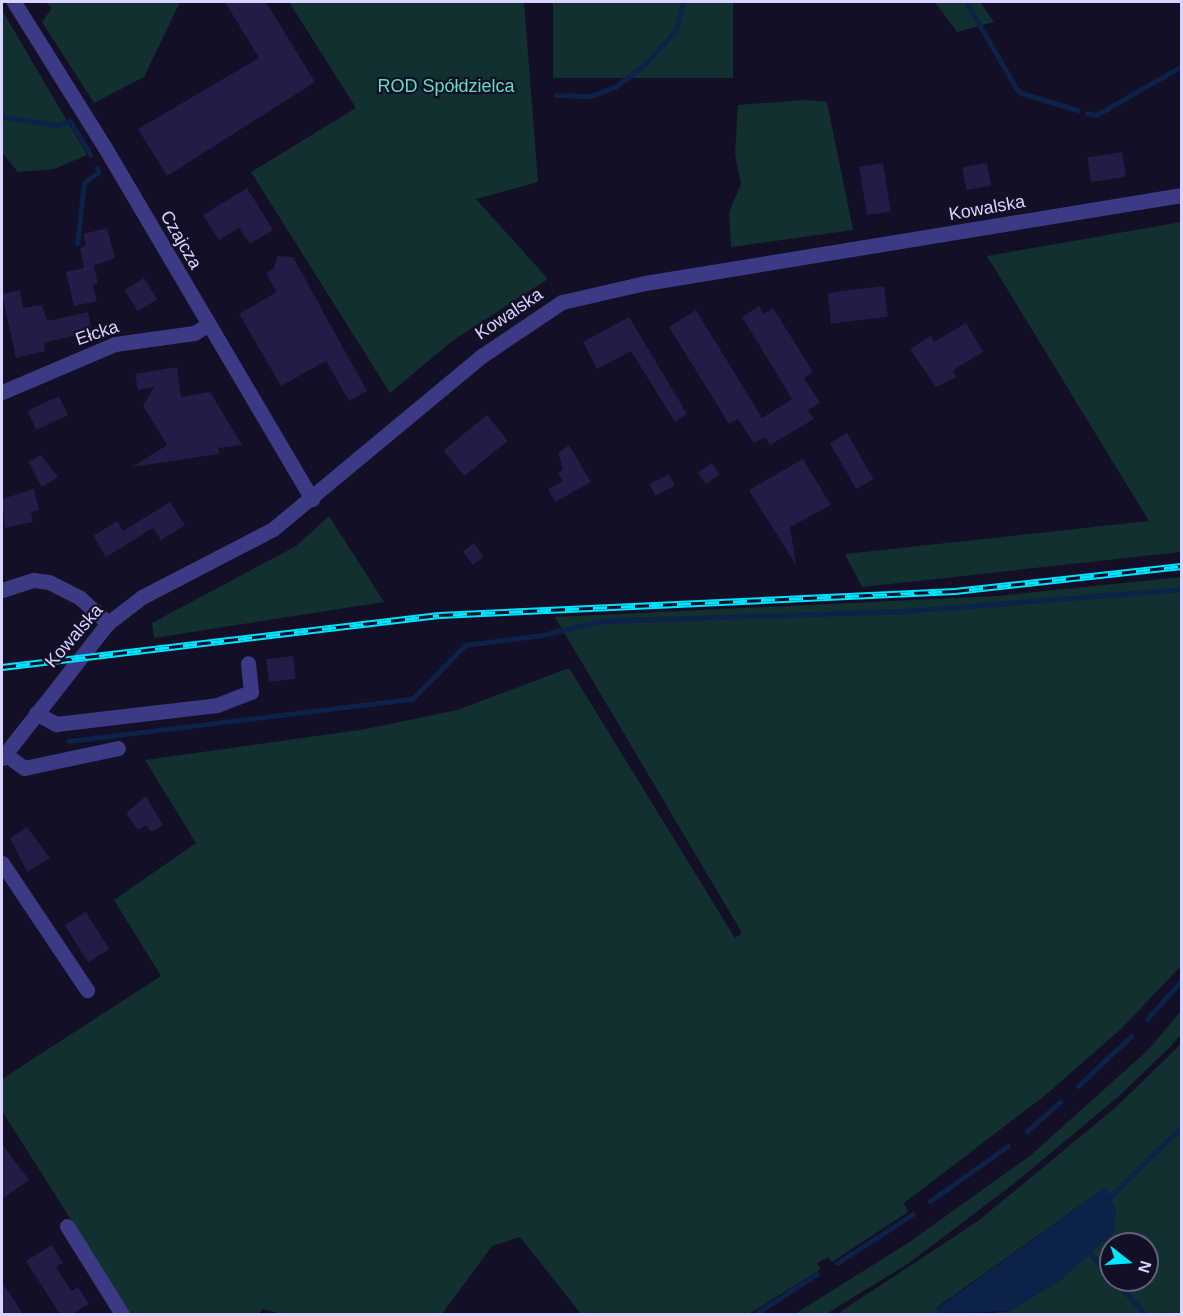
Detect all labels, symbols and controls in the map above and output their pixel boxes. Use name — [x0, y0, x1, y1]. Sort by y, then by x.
park label: ROD Spółdzielca — [377, 75, 515, 97]
street label: Kowalska — [947, 191, 1027, 225]
street label: Czajcza — [156, 207, 206, 273]
street label: Kowalska — [471, 284, 547, 344]
street label: Ełcka — [73, 316, 121, 350]
street label: Kowalska — [41, 600, 107, 672]
north arrow — [1099, 1232, 1159, 1292]
text: N — [1135, 1259, 1155, 1275]

